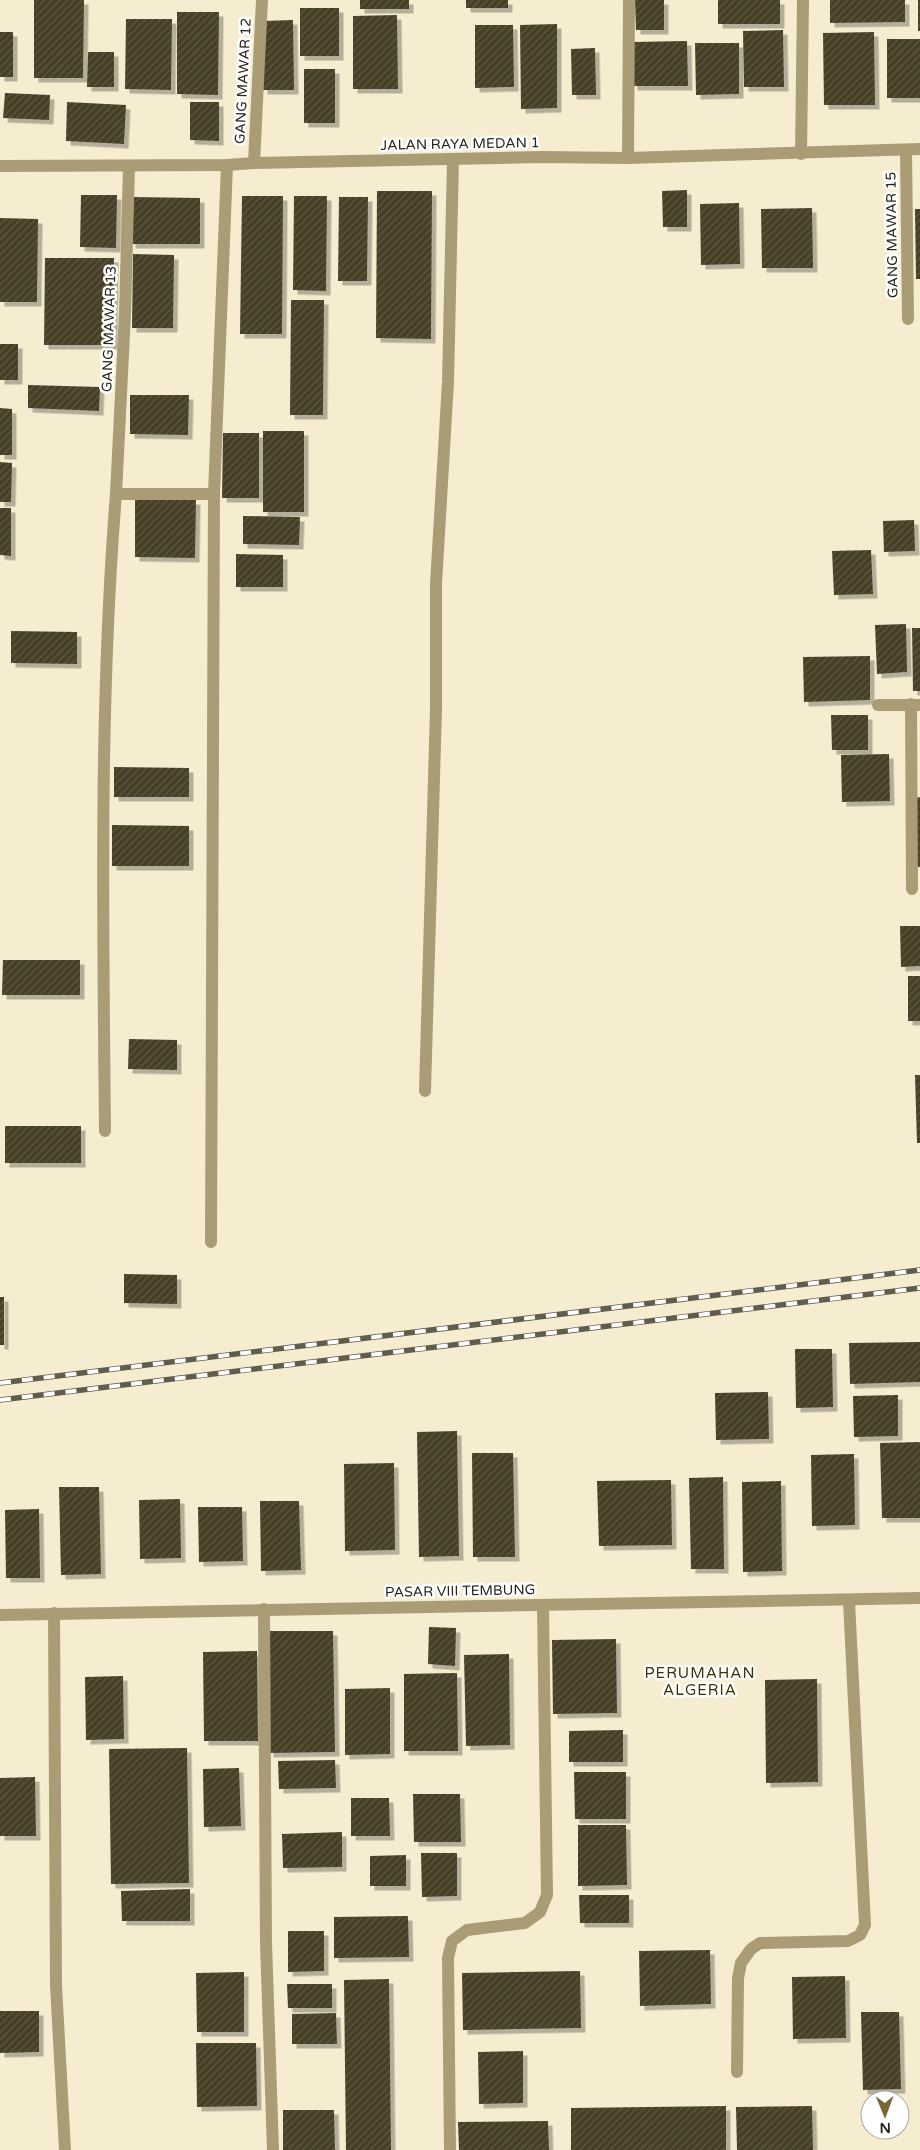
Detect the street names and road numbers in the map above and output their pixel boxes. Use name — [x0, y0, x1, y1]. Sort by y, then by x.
street label: GANG MAWAR 12 — [231, 18, 255, 144]
street label: JALAN RAYA MEDAN 1 — [381, 134, 539, 154]
street label: GANG MAWAR 15 — [882, 172, 902, 298]
street label: GANG MAWAR 13 — [98, 266, 120, 392]
street label: PASAR VIII TEMBUNG — [385, 1581, 535, 1601]

